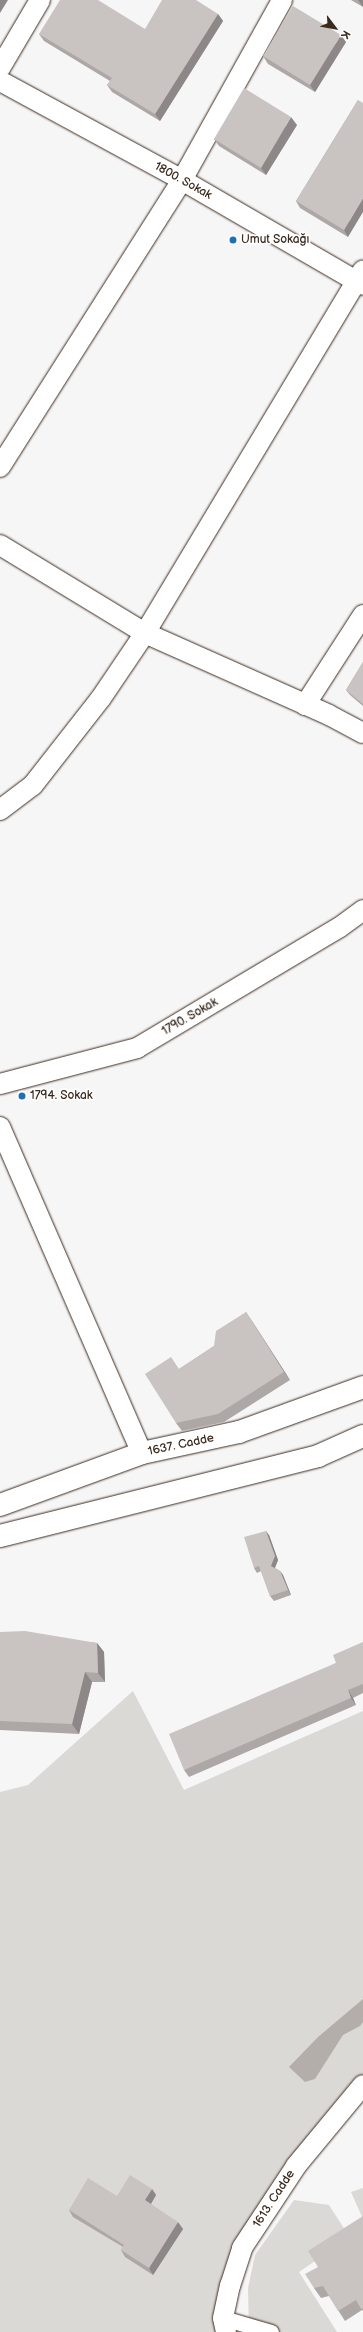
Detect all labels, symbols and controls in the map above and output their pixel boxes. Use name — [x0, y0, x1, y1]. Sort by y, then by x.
north arrow — [315, 8, 355, 48]
text: K — [338, 28, 353, 41]
street label: 1800. Sokak — [152, 159, 214, 203]
place label: Umut Sokağı — [241, 233, 310, 247]
marker: Umut Sokağı — [228, 235, 238, 245]
street label: 1790. Sokak — [159, 995, 221, 1039]
place label: 1794. Sokak — [30, 1089, 93, 1103]
marker: 1794. Sokak — [17, 1091, 27, 1101]
street label: 1637. Cadde — [147, 1431, 215, 1459]
street label: 1613. Cadde — [250, 2167, 298, 2231]

